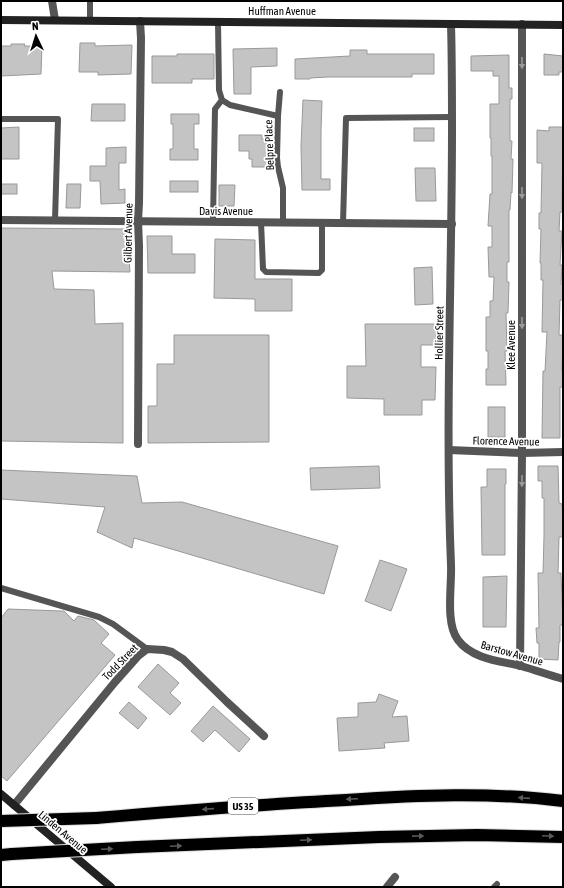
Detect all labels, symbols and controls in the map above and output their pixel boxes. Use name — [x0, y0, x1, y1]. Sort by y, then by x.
street label: Huffman Avenue — [248, 5, 316, 17]
north arrow — [16, 16, 56, 56]
text: N — [32, 20, 39, 32]
one-way arrow — [519, 57, 525, 70]
street label: Belpre Place — [262, 120, 276, 170]
one-way arrow — [519, 187, 525, 200]
street label: Gilbert Avenue — [121, 203, 135, 263]
street label: Davis Avenue — [199, 205, 253, 217]
street label: Hollier Street — [433, 306, 445, 360]
one-way arrow — [519, 317, 525, 330]
street label: Klee Avenue — [505, 320, 517, 370]
street label: Florence Avenue — [472, 434, 540, 448]
one-way arrow — [518, 475, 525, 487]
street label: Barstow Avenue — [480, 638, 544, 668]
street label: Todd Street — [100, 641, 140, 683]
one-way arrow — [518, 794, 530, 801]
one-way arrow — [346, 796, 358, 803]
road number: US 35 — [228, 798, 258, 814]
one-way arrow — [202, 805, 214, 812]
street label: Linden Avenue — [36, 808, 90, 856]
one-way arrow — [412, 833, 425, 839]
one-way arrow — [542, 833, 555, 839]
one-way arrow — [300, 837, 312, 844]
one-way arrow — [170, 842, 182, 849]
one-way arrow — [101, 845, 113, 852]

